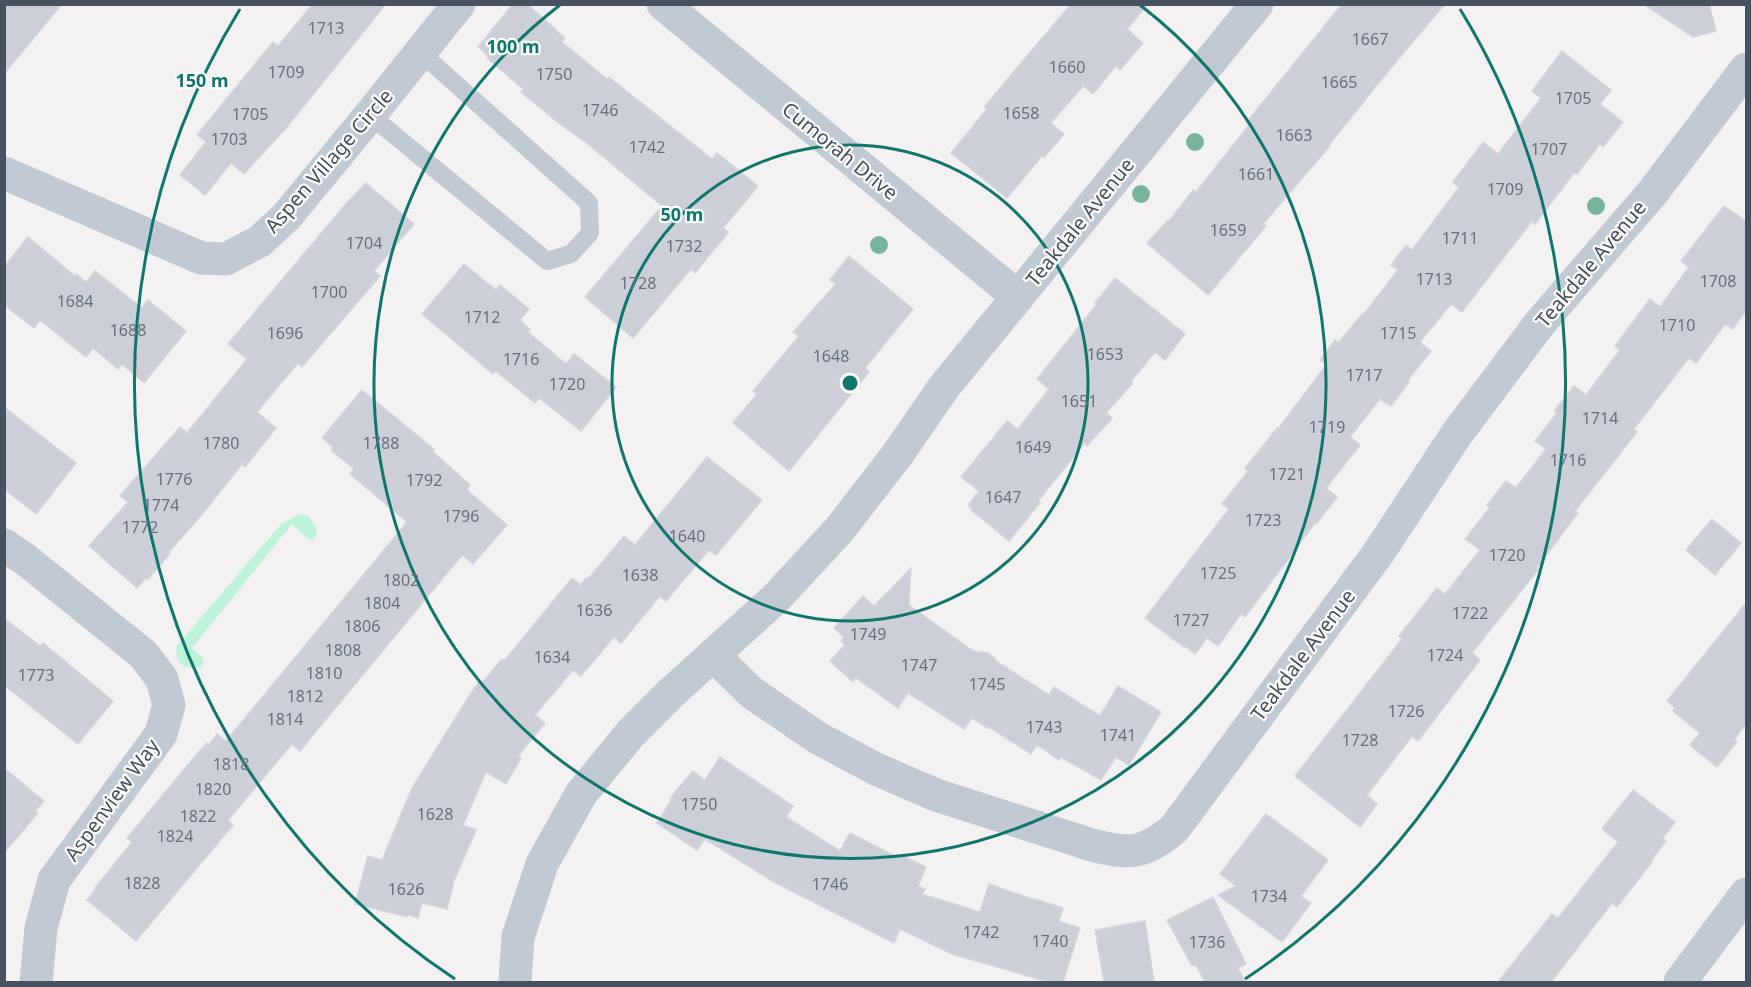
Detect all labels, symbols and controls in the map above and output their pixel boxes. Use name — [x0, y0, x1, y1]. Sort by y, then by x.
house number: 1713 — [308, 17, 344, 39]
house number: 1667 — [1352, 28, 1388, 50]
text: 100 m — [486, 34, 540, 58]
house number: 1660 — [1049, 56, 1085, 78]
house number: 1709 — [268, 61, 304, 83]
house number: 1750 — [536, 63, 572, 85]
text: 150 m — [175, 68, 229, 92]
house number: 1665 — [1321, 71, 1357, 93]
street label: Aspen Village Circle — [259, 83, 399, 238]
house number: 1705 — [1555, 87, 1591, 109]
street label: Cumorah Drive — [777, 95, 904, 206]
house number: 1746 — [582, 99, 618, 121]
house number: 1658 — [1003, 102, 1039, 124]
house number: 1705 — [232, 103, 268, 125]
house number: 1663 — [1276, 124, 1312, 146]
house number: 1703 — [211, 128, 247, 150]
house number: 1742 — [629, 136, 665, 158]
house number: 1707 — [1531, 138, 1567, 160]
street label: Teakdale Avenue — [1019, 152, 1140, 292]
house number: 1661 — [1238, 163, 1274, 185]
house number: 1709 — [1487, 178, 1523, 200]
street label: Teakdale Avenue — [1529, 194, 1652, 333]
text: 50 m — [661, 202, 703, 226]
house number: 1659 — [1210, 219, 1246, 241]
house number: 1711 — [1442, 227, 1478, 249]
house number: 1704 — [346, 232, 382, 254]
house number: 1732 — [666, 235, 702, 257]
house number: 1713 — [1416, 268, 1452, 290]
house number: 1708 — [1700, 270, 1736, 292]
house number: 1728 — [620, 272, 656, 294]
house number: 1700 — [311, 281, 347, 303]
house number: 1684 — [57, 290, 93, 312]
house number: 1712 — [464, 306, 500, 328]
house number: 1710 — [1659, 314, 1695, 336]
house number: 1688 — [110, 319, 146, 341]
house number: 1696 — [267, 322, 303, 344]
house number: 1715 — [1380, 322, 1416, 344]
house number: 1653 — [1087, 343, 1123, 365]
house number: 1648 — [813, 345, 849, 367]
house number: 1716 — [503, 348, 539, 370]
house number: 1717 — [1346, 364, 1382, 386]
house number: 1720 — [549, 373, 585, 395]
centre of rings — [840, 373, 860, 393]
house number: 1651 — [1061, 390, 1097, 412]
house number: 1714 — [1582, 407, 1618, 429]
house number: 1719 — [1309, 416, 1345, 438]
house number: 1780 — [203, 432, 239, 454]
house number: 1788 — [363, 432, 399, 454]
house number: 1649 — [1015, 436, 1051, 458]
house number: 1716 — [1550, 449, 1586, 471]
house number: 1721 — [1269, 463, 1305, 485]
house number: 1776 — [156, 468, 192, 490]
house number: 1792 — [406, 469, 442, 491]
house number: 1647 — [985, 486, 1021, 508]
house number: 1774 — [143, 494, 179, 516]
house number: 1796 — [443, 505, 479, 527]
house number: 1723 — [1245, 509, 1281, 531]
house number: 1772 — [122, 516, 158, 538]
house number: 1640 — [669, 525, 705, 547]
house number: 1720 — [1489, 544, 1525, 566]
house number: 1725 — [1200, 562, 1236, 584]
house number: 1638 — [622, 564, 658, 586]
house number: 1802 — [383, 569, 419, 591]
street label: Teakdale Avenue — [1244, 583, 1361, 726]
house number: 1804 — [364, 592, 400, 614]
house number: 1636 — [576, 599, 612, 621]
house number: 1722 — [1452, 602, 1488, 624]
house number: 1727 — [1173, 609, 1209, 631]
house number: 1806 — [344, 615, 380, 637]
house number: 1749 — [850, 623, 886, 645]
house number: 1808 — [325, 639, 361, 661]
house number: 1724 — [1427, 644, 1463, 666]
house number: 1634 — [534, 646, 570, 668]
house number: 1747 — [901, 654, 937, 676]
house number: 1810 — [306, 662, 342, 684]
house number: 1773 — [18, 664, 54, 686]
house number: 1745 — [969, 673, 1005, 695]
house number: 1812 — [287, 685, 323, 707]
house number: 1726 — [1388, 700, 1424, 722]
house number: 1814 — [267, 708, 303, 730]
house number: 1743 — [1026, 716, 1062, 738]
house number: 1741 — [1100, 724, 1136, 746]
house number: 1728 — [1342, 729, 1378, 751]
street label: Aspenview Way — [58, 732, 166, 866]
house number: 1818 — [213, 753, 249, 775]
house number: 1820 — [195, 778, 231, 800]
house number: 1750 — [681, 793, 717, 815]
house number: 1628 — [417, 803, 453, 825]
house number: 1822 — [180, 805, 216, 827]
house number: 1824 — [157, 825, 193, 847]
house number: 1828 — [124, 872, 160, 894]
house number: 1746 — [812, 873, 848, 895]
house number: 1626 — [388, 878, 424, 900]
house number: 1734 — [1251, 885, 1287, 907]
house number: 1742 — [963, 921, 999, 943]
house number: 1740 — [1032, 930, 1068, 952]
house number: 1736 — [1189, 931, 1225, 953]

